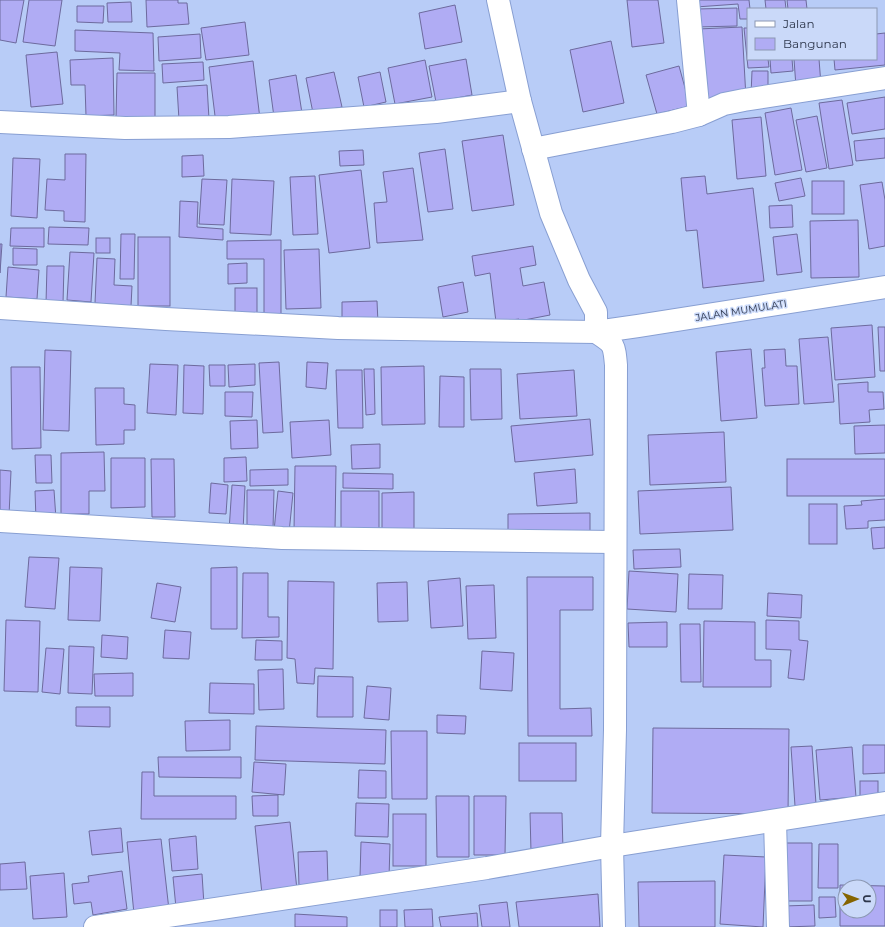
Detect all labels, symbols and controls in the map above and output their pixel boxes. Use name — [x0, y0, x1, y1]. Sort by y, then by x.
legend — [747, 8, 877, 60]
text: Jalan — [782, 16, 815, 31]
text: Bangunan — [783, 36, 847, 51]
street label: JALAN MUMULATI — [694, 297, 788, 324]
north arrow — [837, 879, 877, 919]
text: U — [860, 894, 874, 903]

